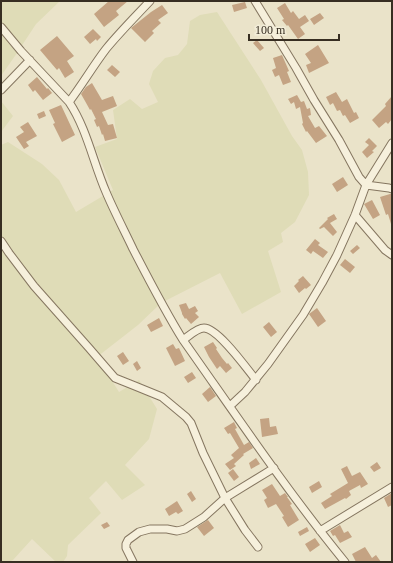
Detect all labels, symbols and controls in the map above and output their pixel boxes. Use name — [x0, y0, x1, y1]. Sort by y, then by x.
scale bar — [249, 16, 339, 42]
text: 100 m — [255, 23, 286, 37]

